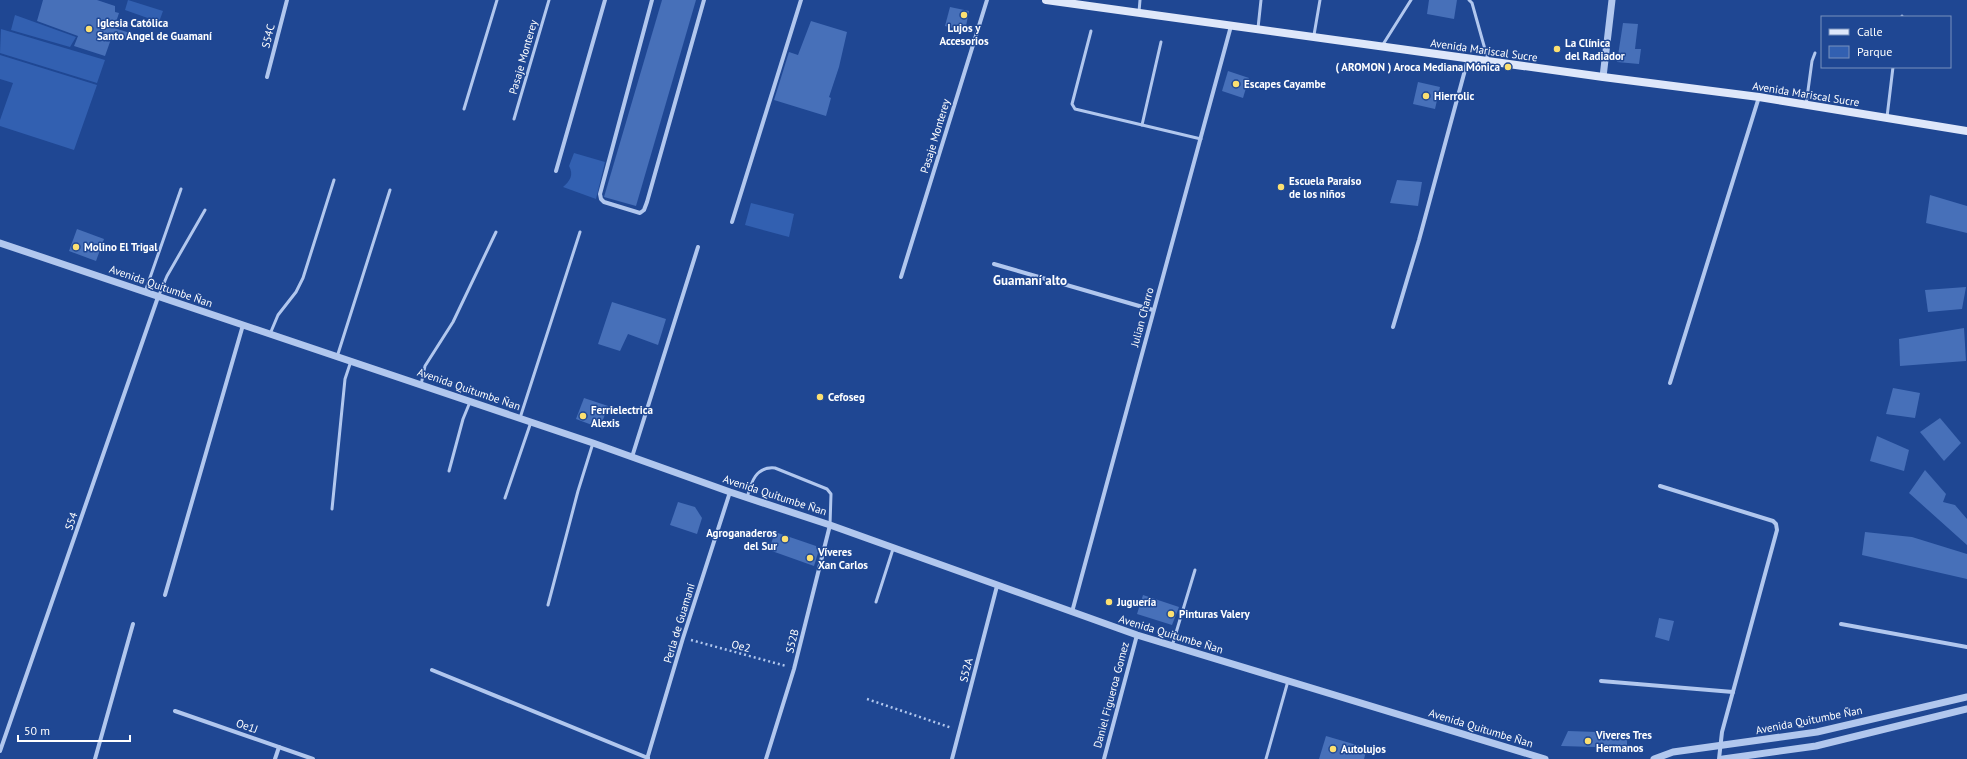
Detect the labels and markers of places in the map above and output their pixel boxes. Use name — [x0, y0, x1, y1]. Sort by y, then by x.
marker: Lujos y Accesorios — [959, 10, 969, 20]
place label: Iglesia Católica Santo Angel de Guamaní — [97, 16, 212, 43]
place label: Lujos y Accesorios — [939, 21, 989, 48]
marker: Iglesia Católica Santo Angel de Guamaní — [84, 24, 94, 34]
place label: La Clínica del Radiador — [1565, 36, 1625, 63]
marker: La Clínica del Radiador — [1552, 44, 1562, 54]
place label: ( AROMON ) Aroca Mediana Mónica — [1335, 60, 1500, 74]
marker: ( AROMON ) Aroca Mediana Mónica — [1503, 62, 1513, 72]
place label: Escapes Cayambe — [1244, 77, 1326, 91]
marker: Escapes Cayambe — [1231, 79, 1241, 89]
place label: Hierrolic — [1434, 89, 1475, 103]
marker: Hierrolic — [1421, 91, 1431, 101]
place label: Escuela Paraíso de los niños — [1289, 174, 1361, 201]
marker: Escuela Paraíso de los niños — [1276, 182, 1286, 192]
place label: Molino El Trigal — [84, 240, 158, 254]
marker: Molino El Trigal — [71, 242, 81, 252]
place label: Cefoseg — [828, 390, 865, 404]
marker: Cefoseg — [815, 392, 825, 402]
place label: Ferrielectrica Alexis — [591, 403, 653, 430]
marker: Ferrielectrica Alexis — [578, 411, 588, 421]
place label: Agroganaderos del Sur — [706, 526, 777, 553]
marker: Agroganaderos del Sur — [780, 534, 790, 544]
place label: Víveres Xan Carlos — [817, 545, 868, 572]
marker: Víveres Xan Carlos — [805, 553, 815, 563]
place label: Juguería — [1116, 595, 1156, 609]
marker: Juguería — [1104, 597, 1114, 607]
place label: Pinturas Valery — [1179, 607, 1251, 621]
marker: Pinturas Valery — [1166, 609, 1176, 619]
place label: Viveres Tres Hermanos — [1595, 728, 1652, 755]
marker: Viveres Tres Hermanos — [1583, 736, 1593, 746]
place label: Autolujos — [1341, 742, 1386, 756]
marker: Autolujos — [1328, 744, 1338, 754]

